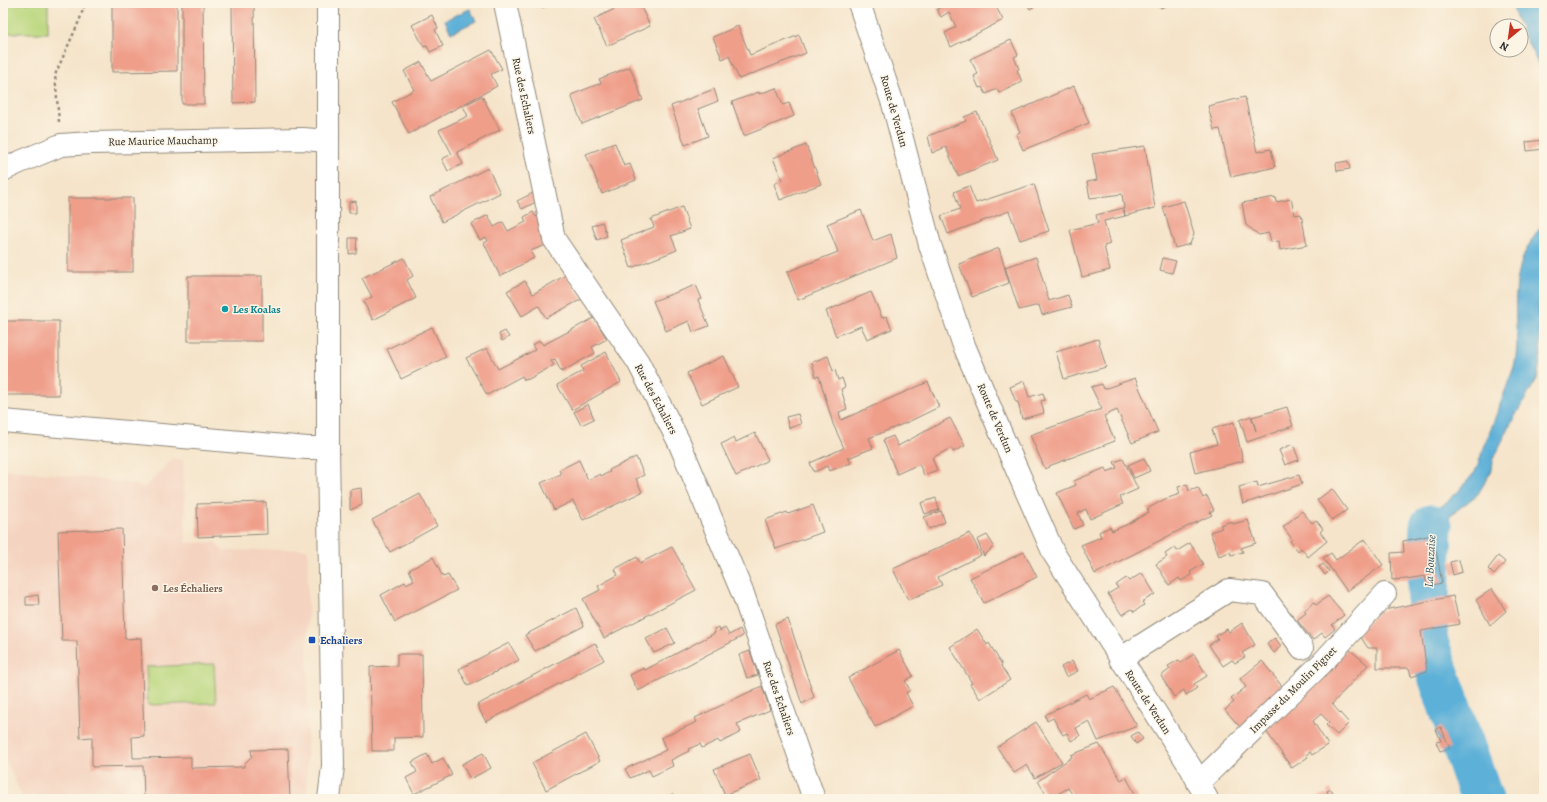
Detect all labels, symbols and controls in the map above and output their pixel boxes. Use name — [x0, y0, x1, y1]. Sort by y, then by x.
north arrow — [1489, 18, 1529, 58]
text: N — [1497, 38, 1512, 55]
street label: Rue des Echaliers — [509, 56, 539, 136]
street label: Route de Verdun — [877, 73, 911, 149]
street label: Rue Maurice Mauchamp — [108, 133, 218, 149]
place label: Les Koalas — [233, 302, 281, 317]
marker: Les Koalas — [220, 304, 230, 314]
street label: Rue des Echaliers — [631, 361, 681, 437]
street label: Route de Verdun — [974, 381, 1016, 455]
water label: La Bouzaise — [1421, 534, 1439, 588]
place label: Les Échaliers — [163, 581, 223, 596]
marker: Les Échaliers — [150, 583, 160, 593]
place label: Echaliers — [320, 633, 363, 648]
marker: Echaliers — [307, 635, 317, 645]
street label: Impasse du Moulin Pignet — [1246, 643, 1340, 737]
street label: Rue des Echaliers — [759, 659, 799, 737]
street label: Route de Verdun — [1121, 667, 1175, 737]

